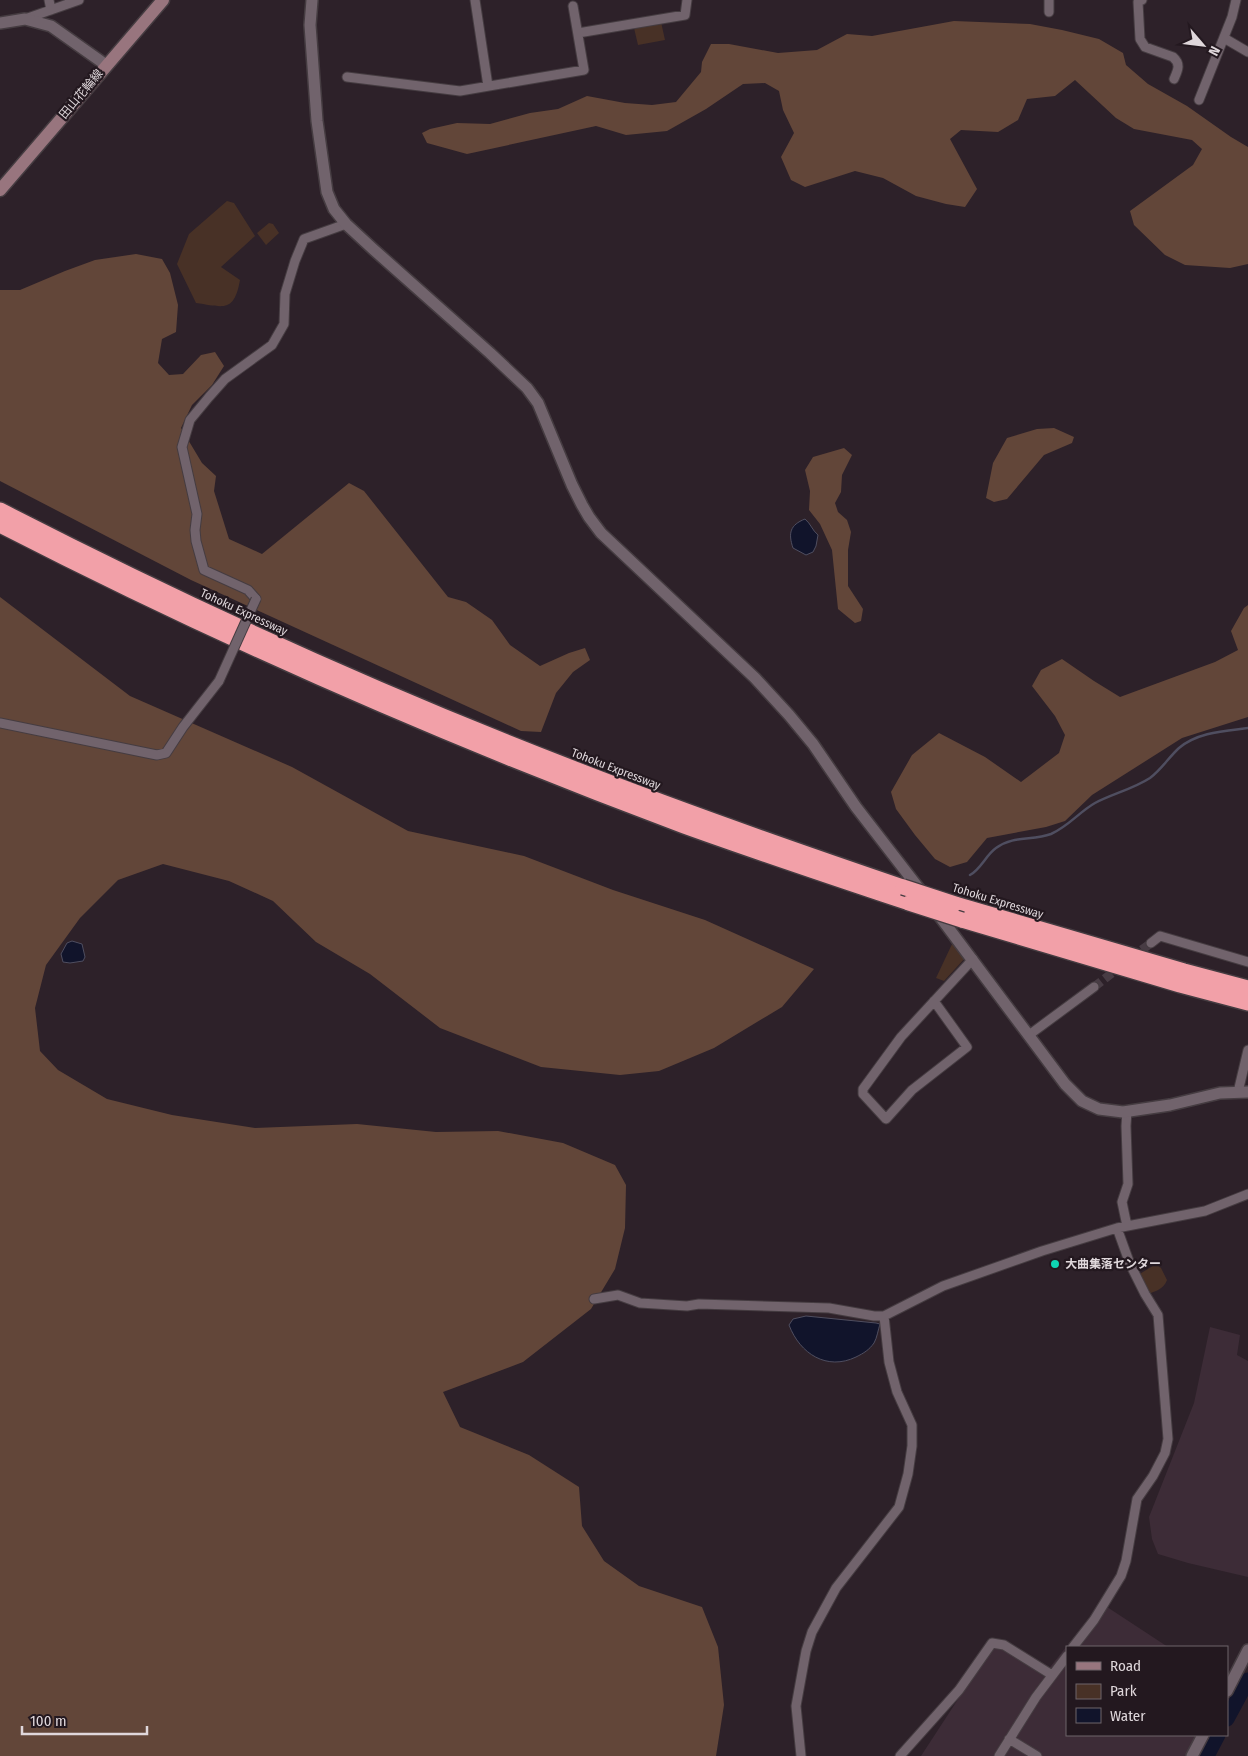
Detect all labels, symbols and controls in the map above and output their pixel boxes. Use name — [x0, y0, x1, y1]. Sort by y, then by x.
north arrow — [1178, 20, 1228, 70]
text: N — [1205, 43, 1224, 59]
street label: 田山花輪線 — [56, 67, 106, 121]
street label: Tohoku Expressway — [198, 586, 290, 639]
street label: Tohoku Expressway — [569, 746, 663, 793]
street label: Tohoku Expressway — [951, 881, 1046, 922]
place label: 大曲集落センター — [1065, 1257, 1161, 1271]
marker: 大曲集落センター — [1049, 1258, 1061, 1270]
legend — [1066, 1646, 1228, 1736]
text: Road — [1110, 1657, 1141, 1675]
text: Park — [1110, 1682, 1137, 1700]
scale bar — [22, 1704, 148, 1736]
text: Water — [1110, 1707, 1146, 1725]
text: 100 m — [30, 1712, 67, 1730]

